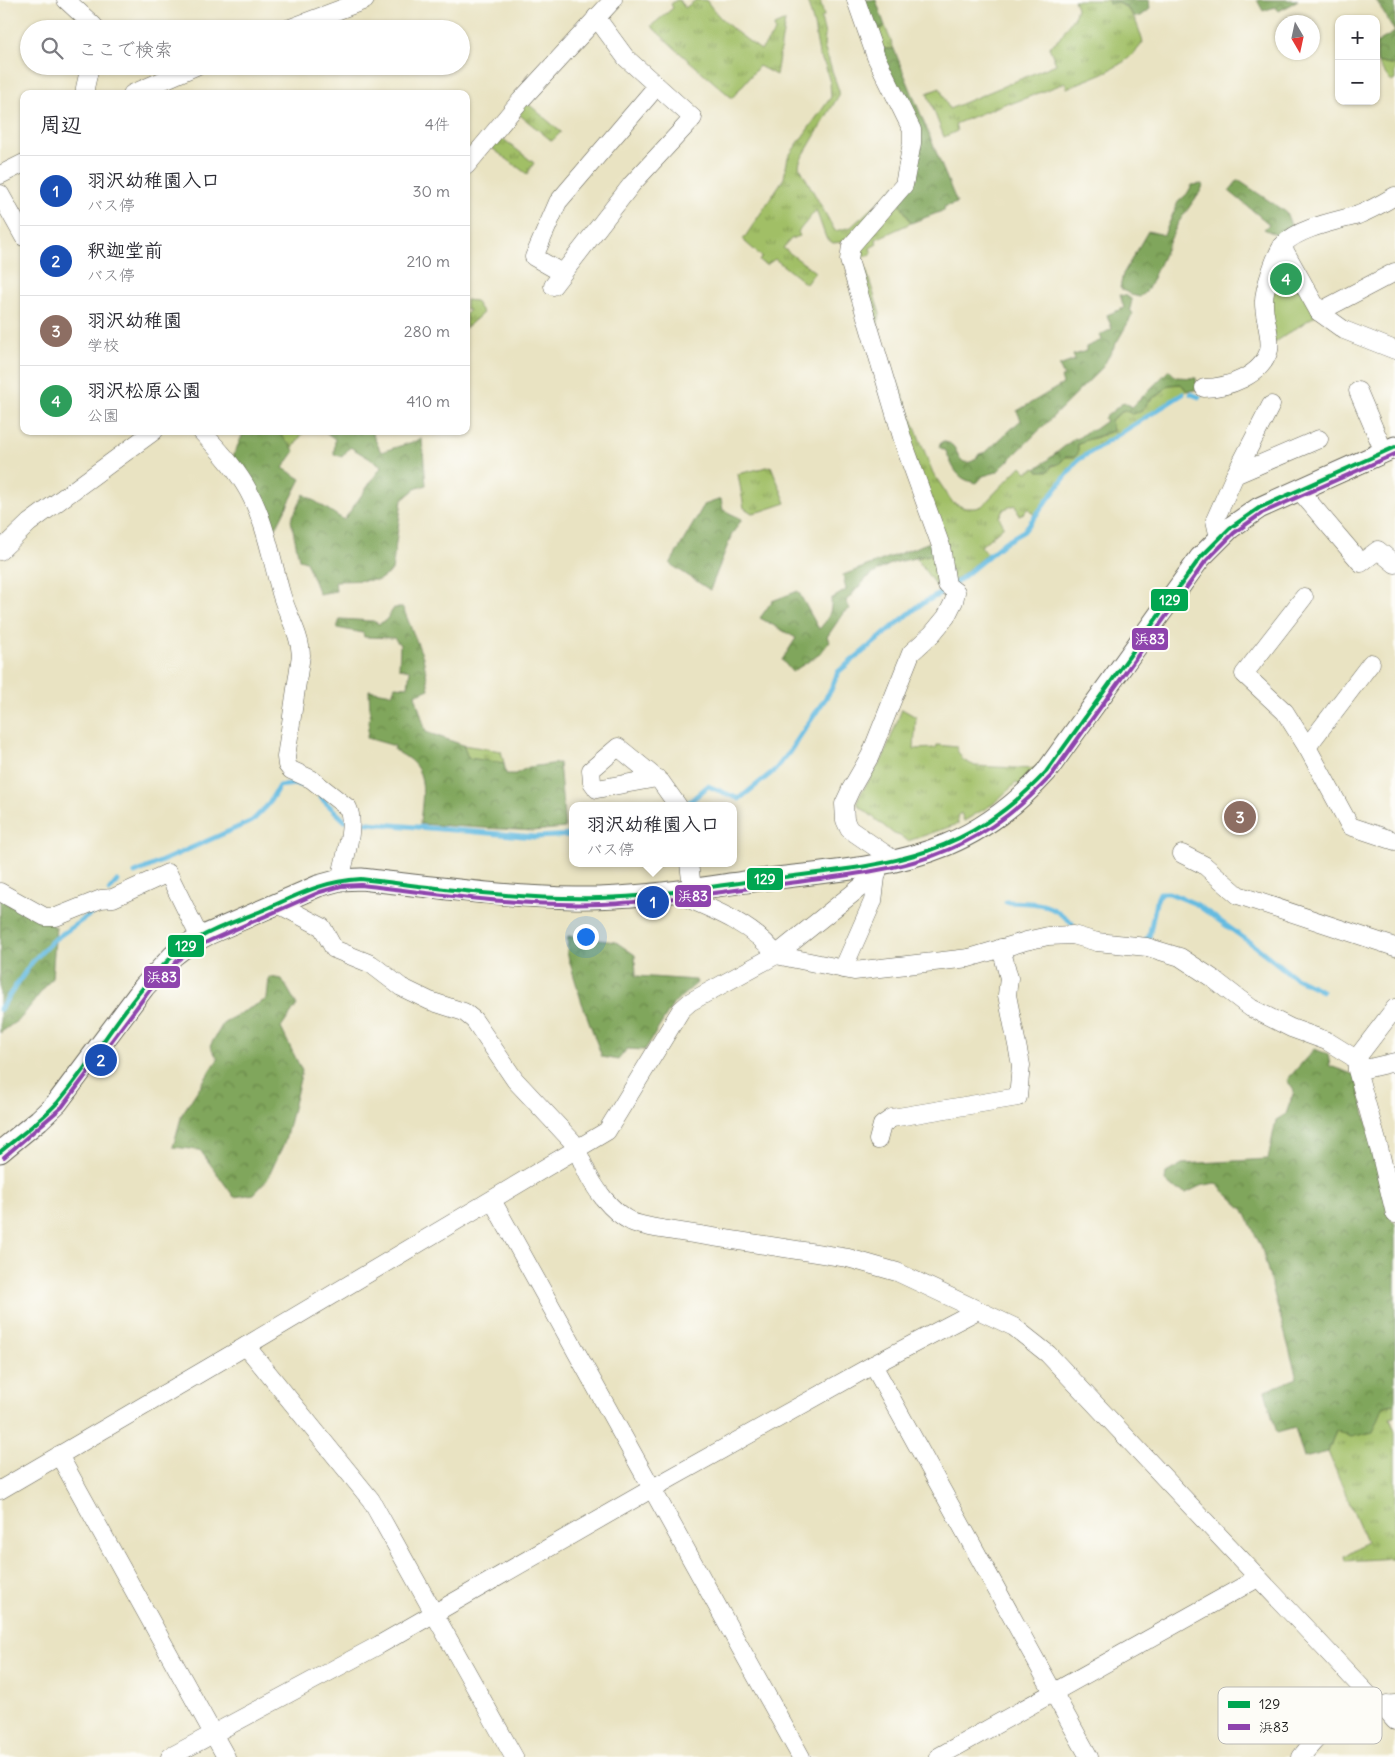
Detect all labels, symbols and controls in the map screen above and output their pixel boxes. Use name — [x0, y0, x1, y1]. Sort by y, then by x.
north arrow — [1275, 15, 1320, 60]
map controls — [1335, 15, 1380, 105]
button: + — [1335, 15, 1380, 60]
search box — [20, 20, 470, 75]
icon: search — [38, 34, 66, 62]
text: ここで検索 — [78, 37, 173, 61]
button: − — [1335, 60, 1380, 105]
text: 周辺 — [40, 111, 82, 138]
text: 4件 — [425, 114, 450, 134]
text: 羽沢幼稚園入口 — [87, 168, 220, 192]
text: 1 — [53, 181, 59, 201]
text: 30 m — [413, 181, 450, 201]
text: バス停 — [87, 195, 135, 215]
text: 釈迦堂前 — [87, 238, 163, 262]
text: 2 — [52, 251, 60, 271]
text: 210 m — [407, 251, 450, 271]
pin: 4 — [1270, 260, 1302, 298]
text: バス停 — [87, 265, 135, 285]
text: 羽沢幼稚園 — [87, 308, 182, 332]
text: 3 — [51, 321, 61, 341]
text: 280 m — [404, 321, 450, 341]
text: 学校 — [87, 335, 119, 355]
text: 羽沢松原公園 — [87, 378, 201, 402]
text: 4 — [51, 391, 61, 411]
text: 410 m — [406, 391, 450, 411]
text: 公園 — [87, 405, 119, 425]
line badge: 129 — [1150, 588, 1189, 612]
text: 129 — [1159, 591, 1181, 609]
line badge: 浜83 — [1131, 627, 1169, 651]
text: 浜83 — [1135, 630, 1165, 648]
pin: 3 — [1224, 798, 1256, 836]
popup — [569, 802, 737, 867]
text: 羽沢幼稚園入口 — [586, 812, 720, 836]
text: バス停 — [586, 839, 635, 859]
line badge: 129 — [746, 867, 784, 891]
text: 129 — [754, 870, 776, 888]
pin: 1 — [637, 883, 669, 921]
line badge: 浜83 — [674, 884, 712, 908]
text: 浜83 — [678, 887, 708, 905]
your location — [573, 924, 599, 950]
line badge: 129 — [167, 934, 205, 958]
text: 129 — [175, 937, 197, 955]
line badge: 浜83 — [143, 965, 181, 989]
text: 浜83 — [147, 968, 177, 986]
pin: 2 — [85, 1041, 117, 1079]
legend — [1218, 1687, 1382, 1744]
text: 129 — [1259, 1695, 1280, 1713]
text: 浜83 — [1259, 1718, 1289, 1736]

